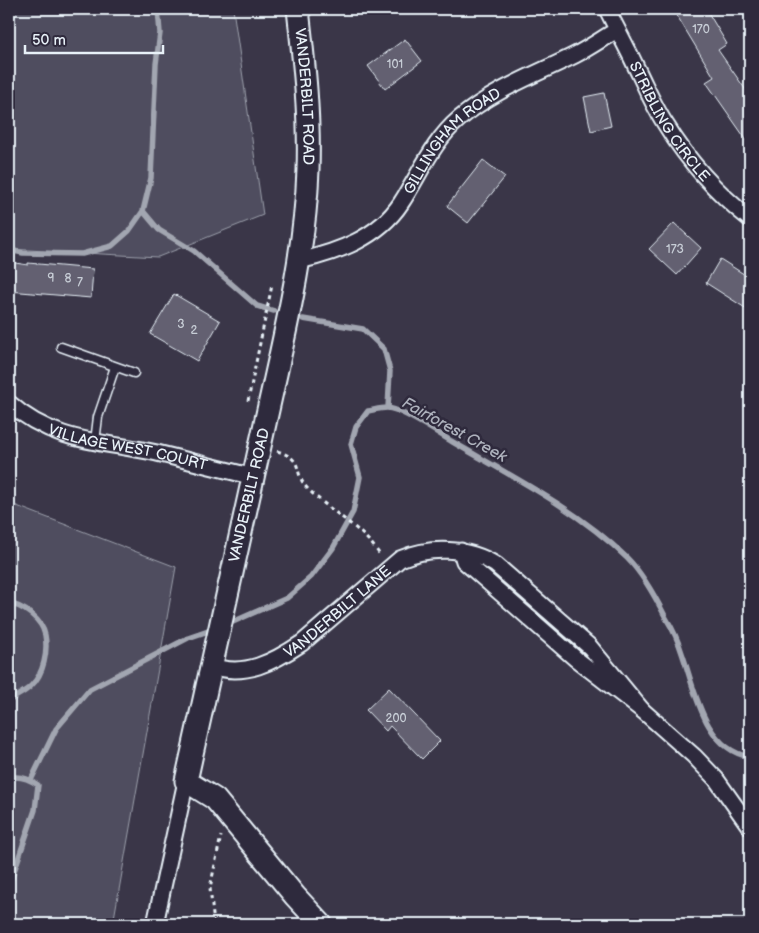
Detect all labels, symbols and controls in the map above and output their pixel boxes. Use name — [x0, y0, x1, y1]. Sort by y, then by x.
scale bar — [25, 22, 162, 54]
house number: 170 — [692, 22, 710, 37]
street label: VANDERBILT ROAD — [290, 27, 317, 165]
text: 50 m — [32, 31, 66, 50]
house number: 101 — [387, 57, 403, 72]
street label: STRIBLING CIRCLE — [625, 59, 714, 186]
street label: GILLINGHAM ROAD — [400, 84, 504, 198]
house number: 173 — [666, 242, 684, 257]
house number: 9 — [48, 271, 55, 286]
house number: 8 — [65, 271, 72, 286]
house number: 7 — [77, 275, 83, 290]
house number: 3 — [177, 317, 185, 332]
house number: 2 — [190, 323, 198, 338]
water label: Fairforest Creek — [399, 394, 511, 468]
street label: VILLAGE WEST COURT — [45, 420, 209, 475]
street label: VANDERBILT ROAD — [225, 426, 274, 564]
street label: VANDERBILT LANE — [280, 562, 395, 662]
house number: 200 — [385, 711, 407, 726]

